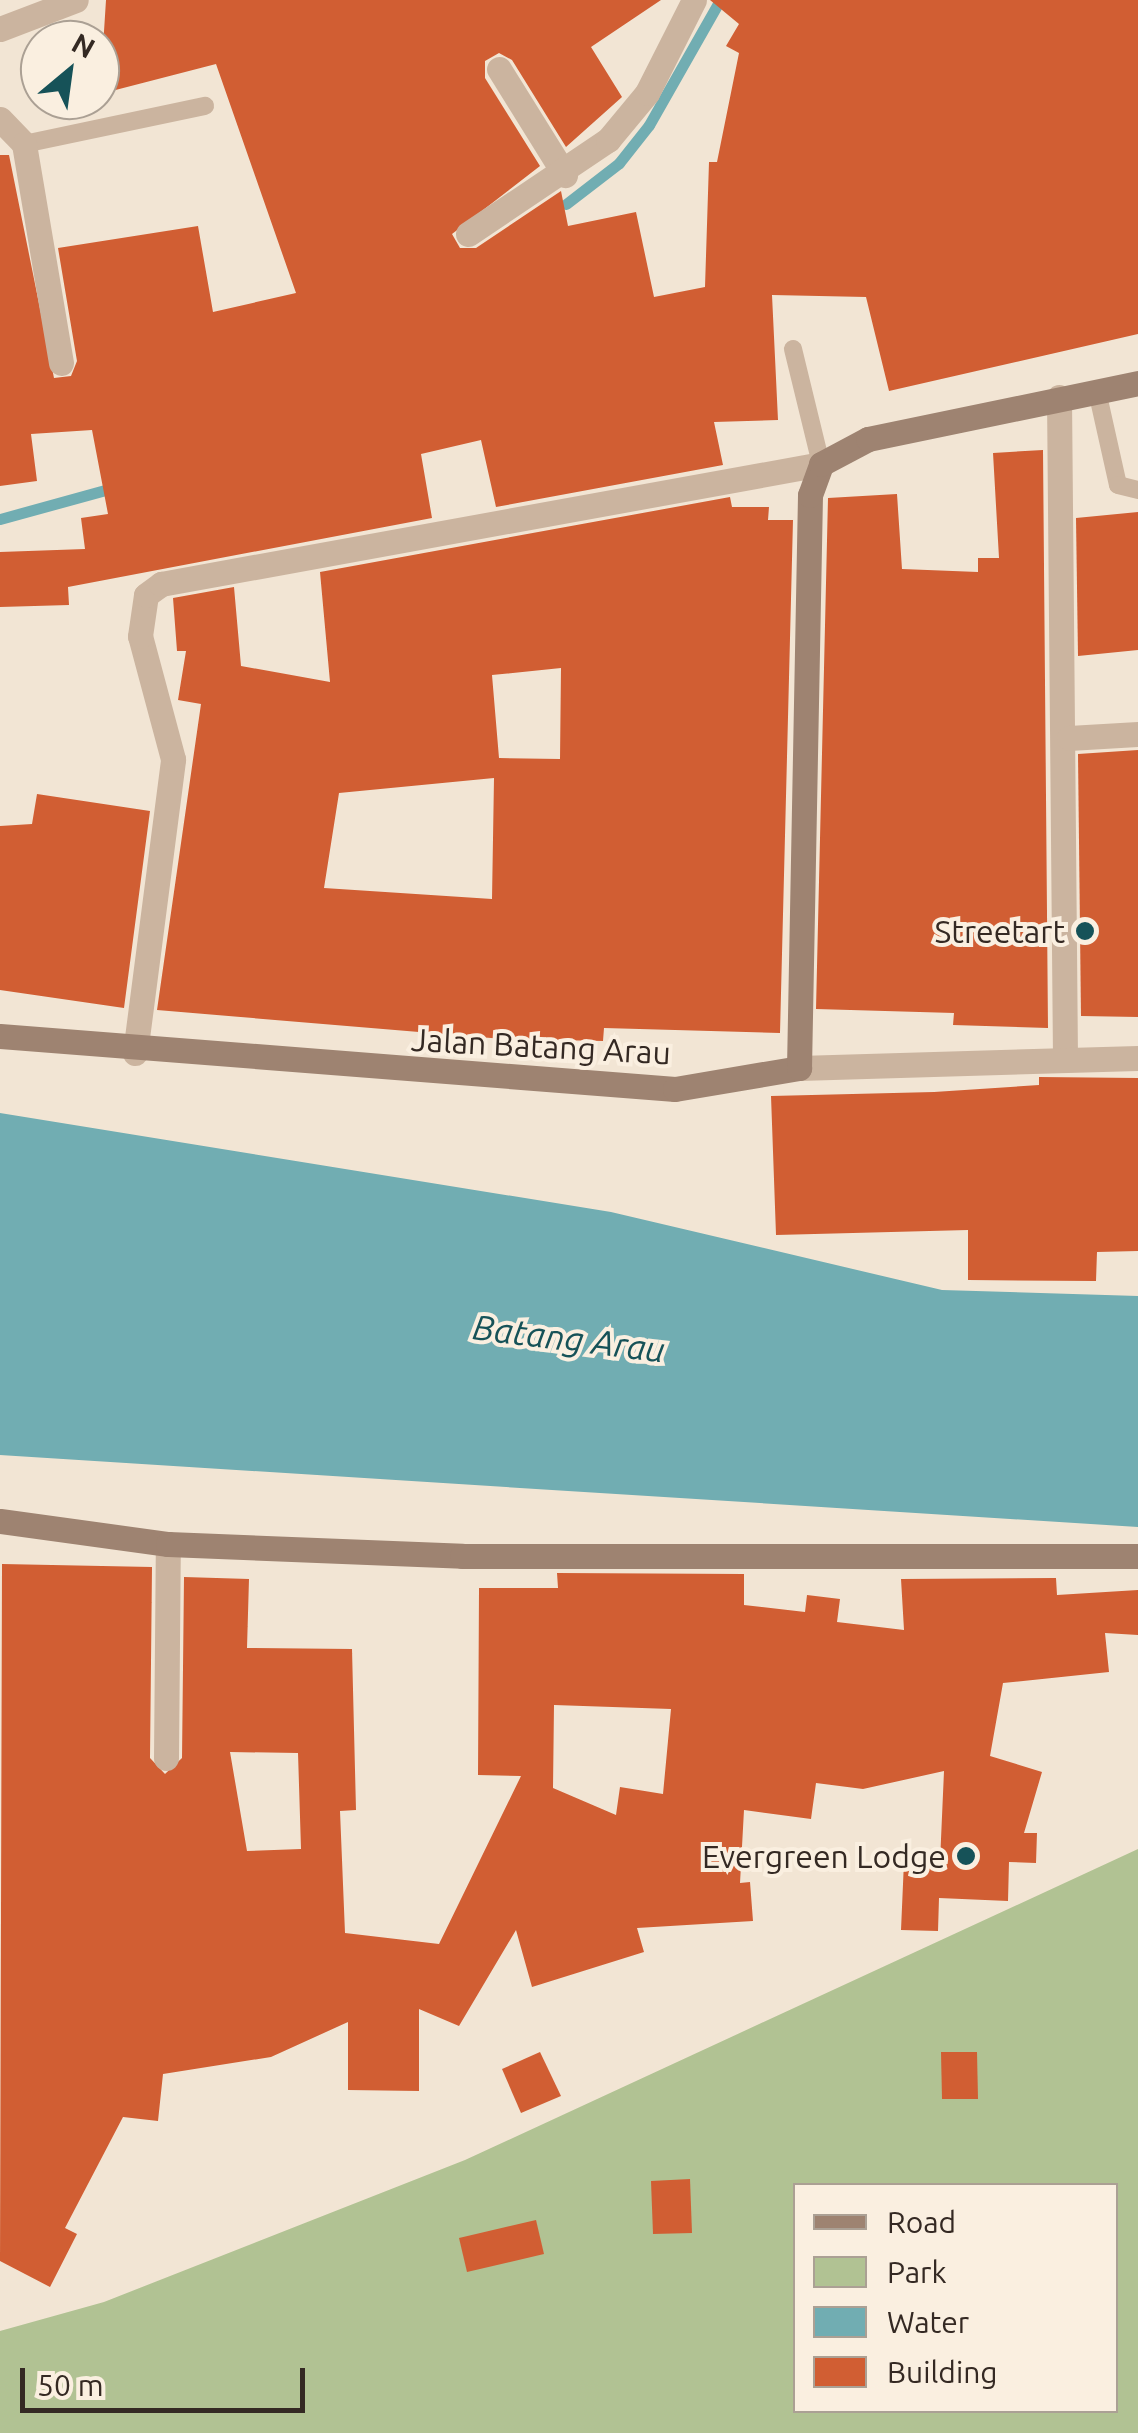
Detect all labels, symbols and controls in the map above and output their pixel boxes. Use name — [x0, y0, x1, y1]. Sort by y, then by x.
north arrow — [20, 20, 120, 120]
text: N — [67, 26, 100, 64]
place label: Streetart — [935, 912, 1065, 950]
marker: Streetart — [1074, 920, 1096, 942]
street label: Jalan Batang Arau — [410, 1020, 672, 1072]
water label: Batang Arau — [471, 1305, 667, 1371]
place label: Evergreen Lodge — [702, 1837, 946, 1875]
marker: Evergreen Lodge — [955, 1845, 977, 1867]
legend — [793, 2183, 1118, 2413]
text: Road — [887, 2205, 956, 2239]
text: Park — [887, 2255, 947, 2289]
text: Water — [887, 2305, 969, 2339]
scale bar — [25, 2348, 310, 2410]
text: Building — [887, 2355, 998, 2389]
text: 50 m — [37, 2368, 104, 2402]

